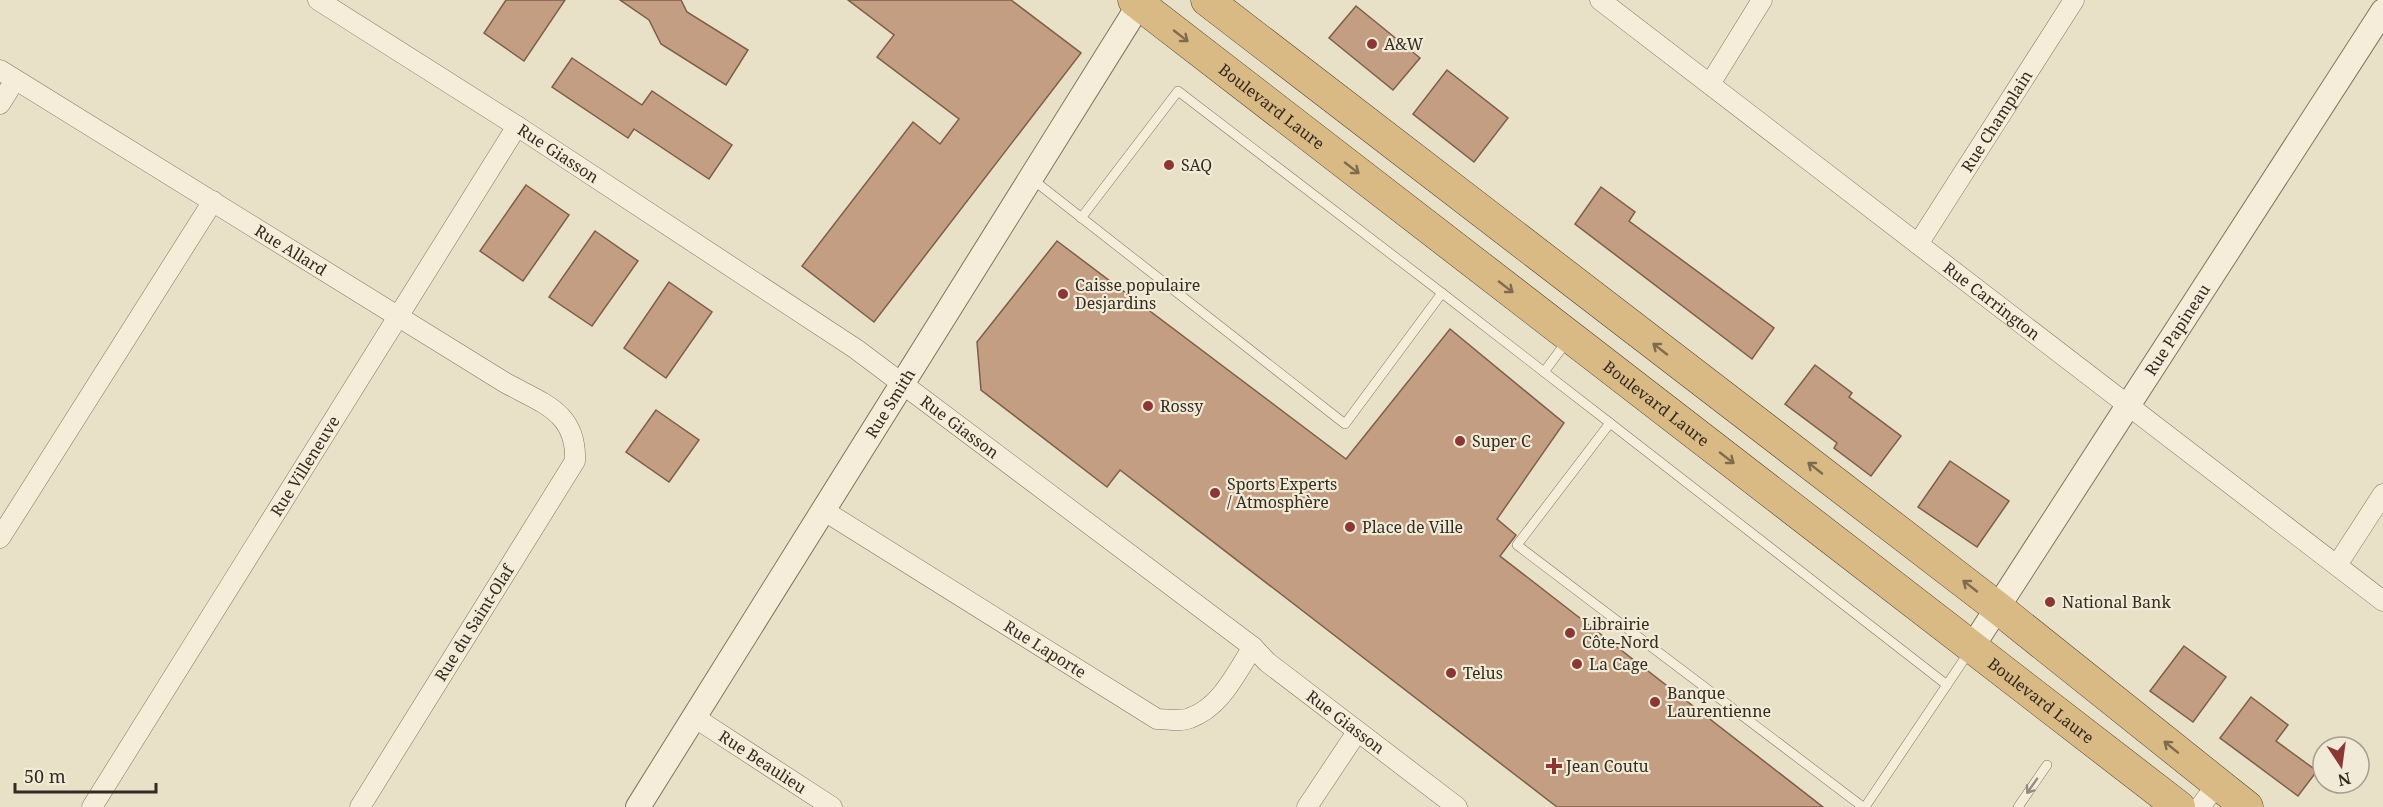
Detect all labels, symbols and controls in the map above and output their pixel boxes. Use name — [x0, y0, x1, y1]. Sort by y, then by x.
one-way arrow — [1172, 29, 1188, 42]
place label: A&W — [1384, 33, 1424, 55]
marker: A&W — [1365, 37, 1379, 51]
street label: Boulevard Laure — [1214, 58, 1329, 154]
street label: Rue Champlain — [1956, 66, 2037, 176]
street label: Rue Giasson — [513, 118, 603, 188]
place label: SAQ — [1181, 154, 1212, 176]
marker: SAQ — [1162, 158, 1176, 172]
one-way arrow — [1343, 161, 1359, 174]
street label: Rue Allard — [251, 219, 331, 281]
street label: Rue Carrington — [1939, 257, 2045, 345]
place label: Caisse populaire Desjardins — [1075, 274, 1200, 314]
street label: Rue Papineau — [2139, 279, 2215, 380]
one-way arrow — [1498, 281, 1514, 294]
marker: Caisse populaire Desjardins — [1056, 287, 1070, 301]
one-way arrow — [1653, 342, 1669, 355]
street label: Boulevard Laure — [1599, 355, 1714, 451]
street label: Rue Smith — [860, 364, 920, 442]
street label: Rue Giasson — [916, 390, 1004, 464]
place label: Rossy — [1160, 395, 1204, 417]
marker: Rossy — [1141, 399, 1155, 413]
street label: Rue Villeneuve — [265, 411, 345, 520]
place label: Super C — [1472, 430, 1531, 452]
marker: Super C — [1453, 434, 1467, 448]
one-way arrow — [1718, 451, 1734, 464]
one-way arrow — [1807, 461, 1823, 474]
place label: Sports Experts / Atmosphère — [1227, 473, 1337, 513]
marker: Sports Experts / Atmosphère — [1208, 486, 1222, 500]
place label: Place de Ville — [1362, 516, 1463, 538]
marker: Place de Ville — [1343, 520, 1357, 534]
street label: Rue du Saint-Olaf — [429, 559, 520, 685]
one-way arrow — [1962, 580, 1978, 593]
place label: National Bank — [2062, 591, 2171, 613]
marker: National Bank — [2043, 595, 2057, 609]
place label: Librairie Côte-Nord — [1582, 613, 1659, 653]
street label: Rue Laporte — [1000, 615, 1090, 683]
marker: Librairie Côte-Nord — [1563, 626, 1577, 640]
street label: Boulevard Laure — [1983, 652, 2099, 748]
place label: La Cage — [1589, 653, 1648, 675]
marker: La Cage — [1570, 657, 1584, 671]
place label: Telus — [1463, 662, 1503, 684]
marker: Telus — [1444, 666, 1458, 680]
place label: Banque Laurentienne — [1667, 682, 1771, 722]
street label: Rue Giasson — [1302, 685, 1389, 759]
marker: Banque Laurentienne — [1648, 695, 1662, 709]
street label: Rue Beaulieu — [715, 725, 811, 798]
north arrow — [2311, 735, 2371, 795]
one-way arrow — [2164, 741, 2180, 754]
place label: Jean Coutu — [1565, 755, 1649, 777]
scale bar — [15, 756, 156, 794]
marker: Jean Coutu — [1547, 759, 1561, 773]
text: 50 m — [24, 764, 66, 788]
text: N — [2335, 767, 2353, 792]
one-way arrow — [2026, 777, 2038, 794]

